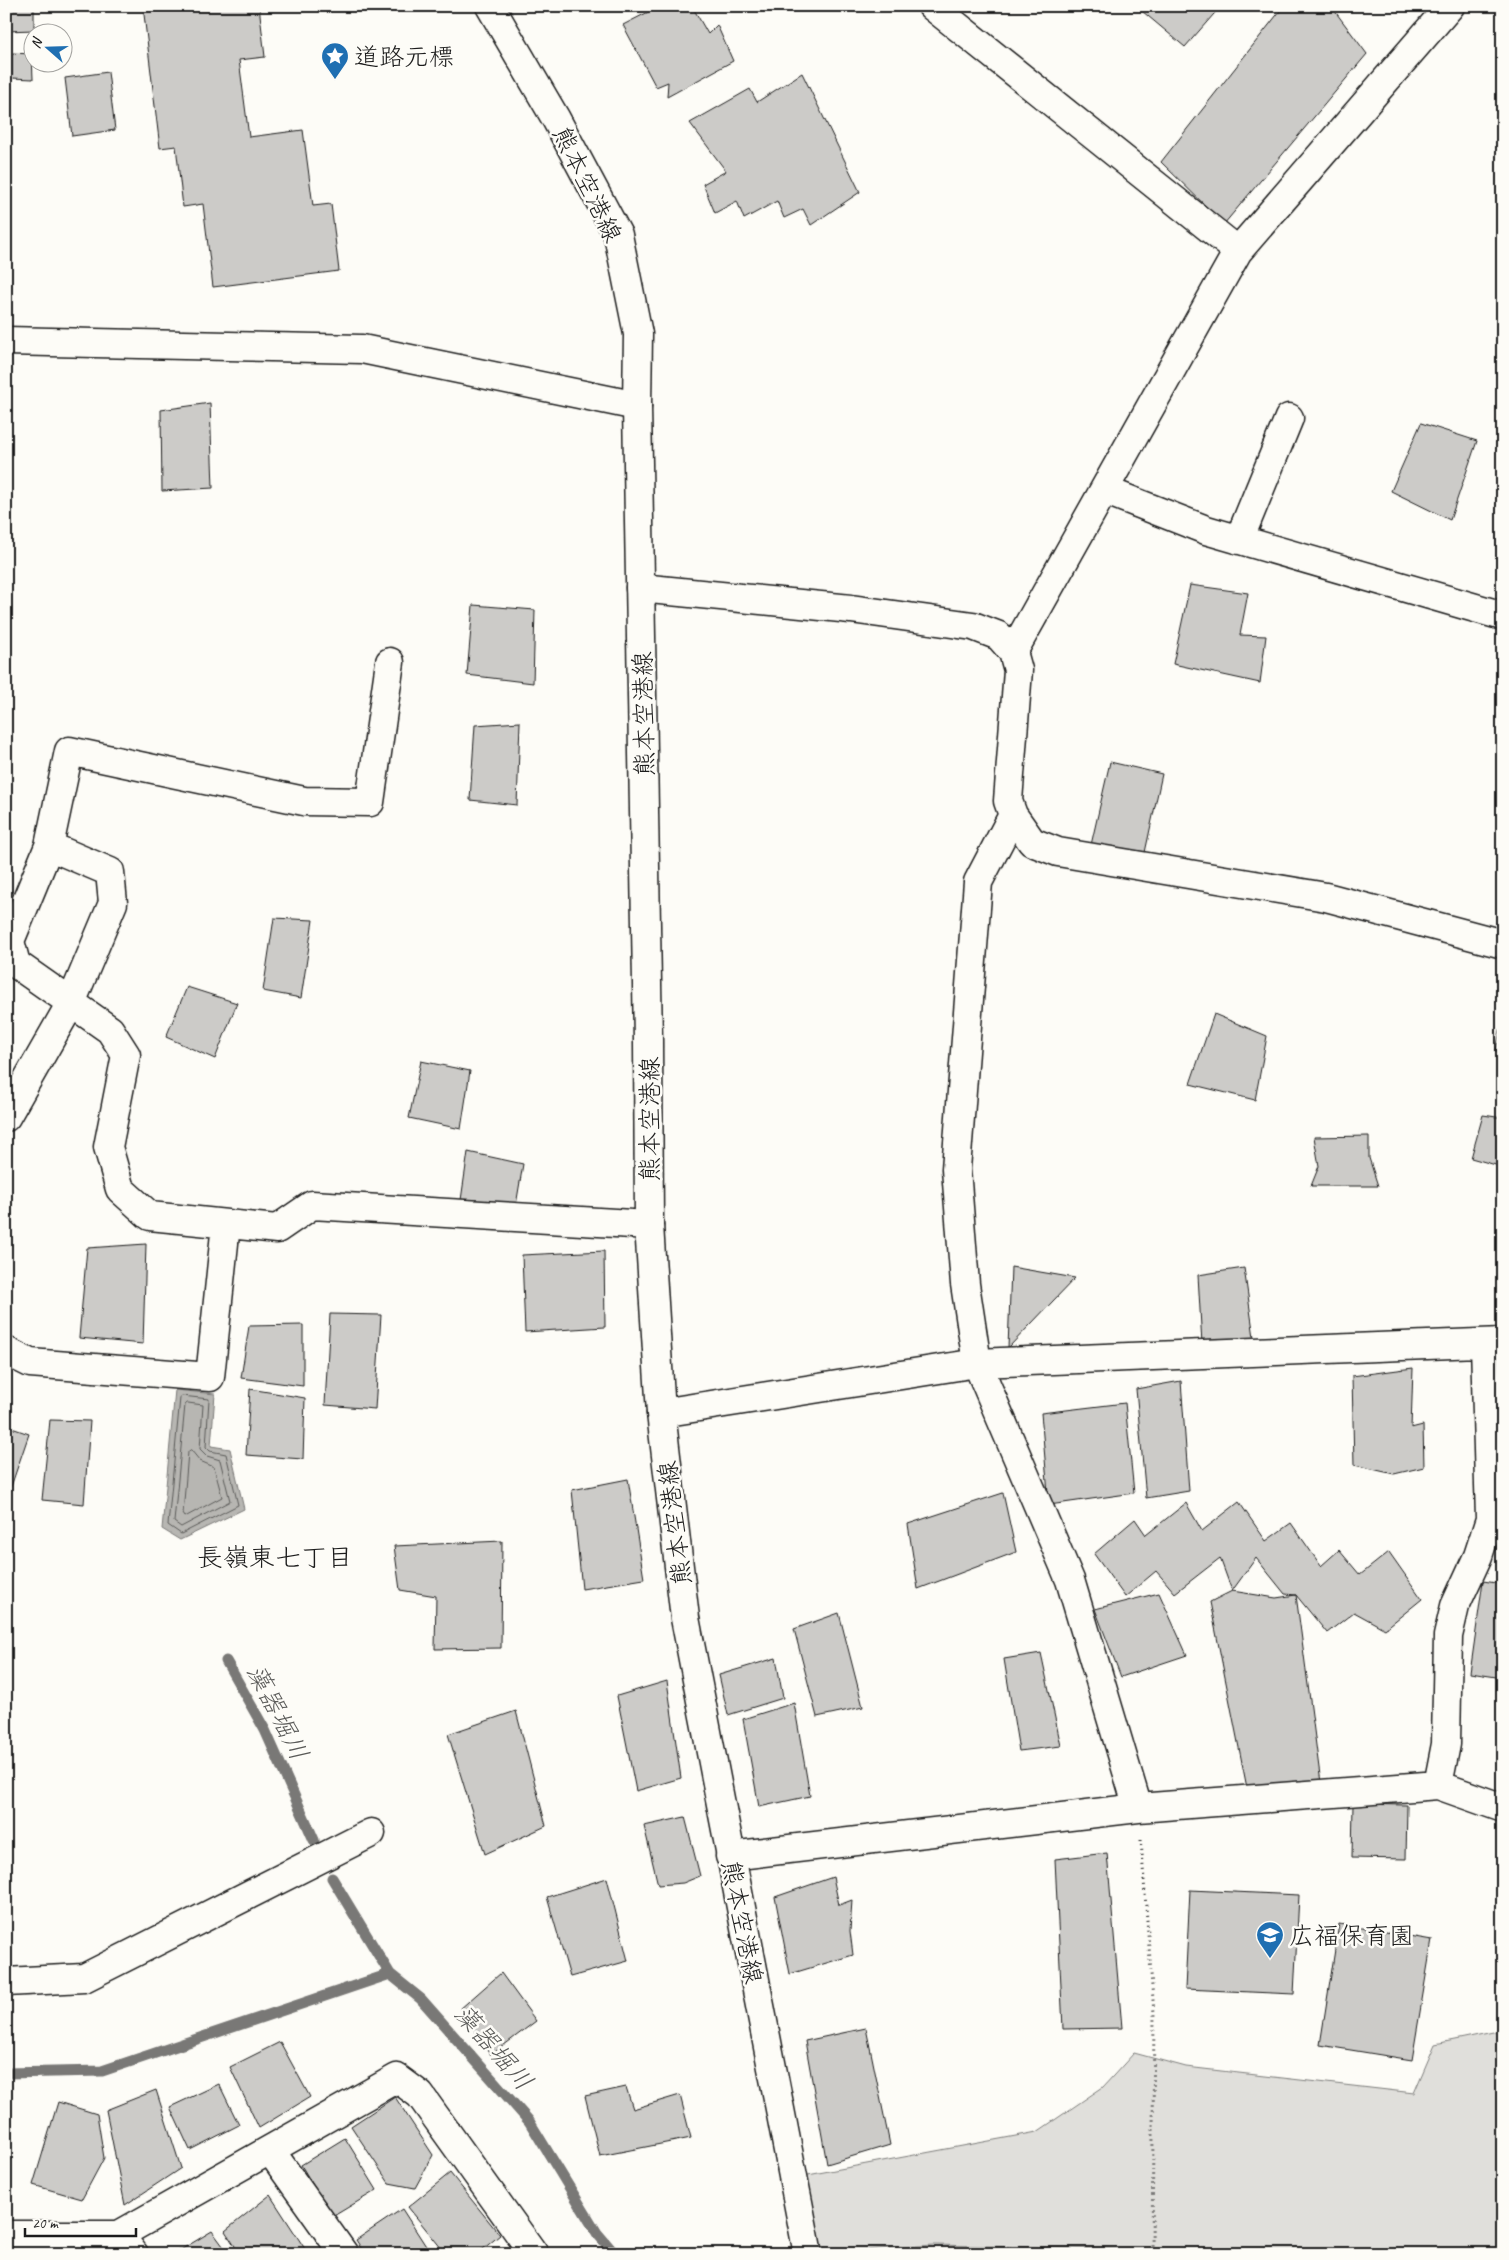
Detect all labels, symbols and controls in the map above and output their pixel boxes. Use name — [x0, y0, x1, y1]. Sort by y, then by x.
north arrow — [22, 22, 72, 72]
text: N — [27, 35, 47, 51]
place icon: 道路元標 — [320, 41, 350, 80]
place label: 道路元標 — [354, 41, 454, 73]
street label: 熊本空港線 — [545, 121, 629, 248]
street label: 熊本空港線 — [627, 651, 661, 777]
street label: 熊本空港線 — [634, 1056, 666, 1182]
street label: 熊本空港線 — [651, 1459, 698, 1587]
district label: 長嶺東七丁目 — [197, 1541, 353, 1574]
water label: 藻器堀川 — [239, 1658, 316, 1766]
street label: 熊本空港線 — [714, 1858, 770, 1987]
school or university icon: 広福保育園 — [1255, 1920, 1285, 1959]
place label: 広福保育園 — [1289, 1920, 1414, 1952]
water label: 藻器堀川 — [447, 1997, 540, 2097]
scale bar — [25, 2205, 136, 2237]
text: 20 m — [32, 2214, 59, 2233]

